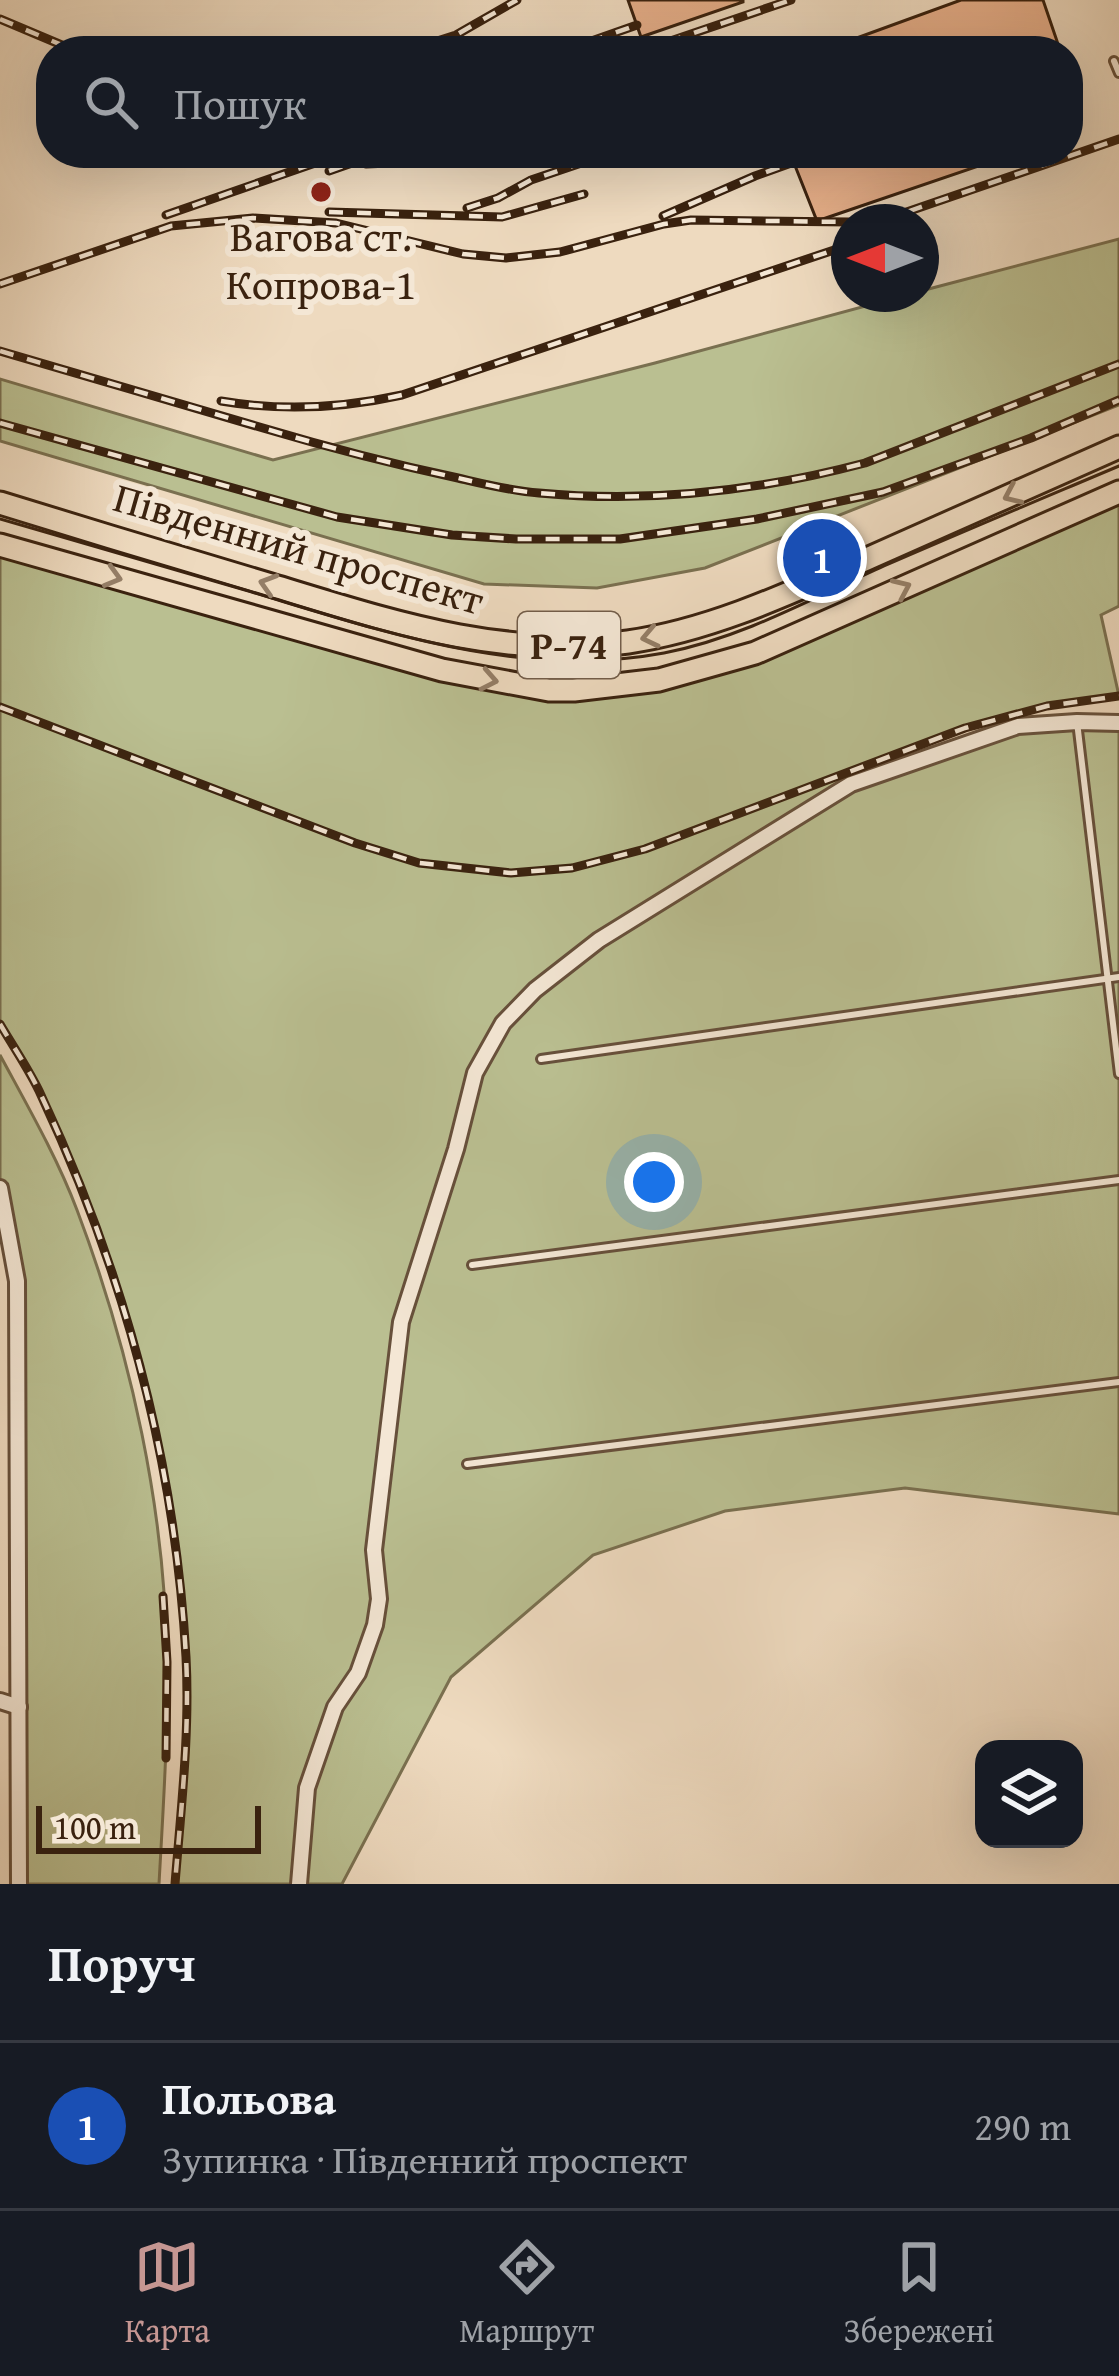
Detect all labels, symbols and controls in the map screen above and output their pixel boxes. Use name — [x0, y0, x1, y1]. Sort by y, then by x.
search box — [36, 36, 1083, 168]
icon: search — [78, 69, 144, 135]
text: Пошук — [174, 70, 307, 135]
marker: Вагова ст. Копрова-1 — [308, 179, 334, 205]
north arrow — [831, 204, 939, 312]
place label: Вагова ст. Копрова-1 — [226, 205, 416, 314]
street label: Південний проспект — [107, 466, 491, 629]
one-way arrow — [1003, 480, 1024, 504]
pin: 1 — [783, 513, 861, 603]
one-way arrow — [102, 563, 122, 588]
one-way arrow — [258, 573, 279, 598]
one-way arrow — [889, 578, 911, 602]
road number: Р-74 — [518, 612, 620, 678]
one-way arrow — [640, 623, 660, 649]
one-way arrow — [478, 666, 498, 692]
your location — [624, 1152, 684, 1212]
map controls — [975, 1740, 1083, 1848]
button: layers — [975, 1740, 1083, 1848]
scale bar — [36, 1800, 261, 1853]
text: 100 m — [54, 1803, 136, 1851]
text: Поруч — [48, 1925, 195, 2000]
text: Польова — [162, 2065, 336, 2130]
text: 1 — [77, 2097, 97, 2154]
text: 290 m — [974, 2097, 1071, 2154]
text: Зупинка · Південний проспект — [162, 2130, 687, 2187]
tab: Карта — [125, 2234, 210, 2354]
tab: Маршрут — [459, 2234, 594, 2354]
tab: Збережені — [844, 2234, 994, 2354]

